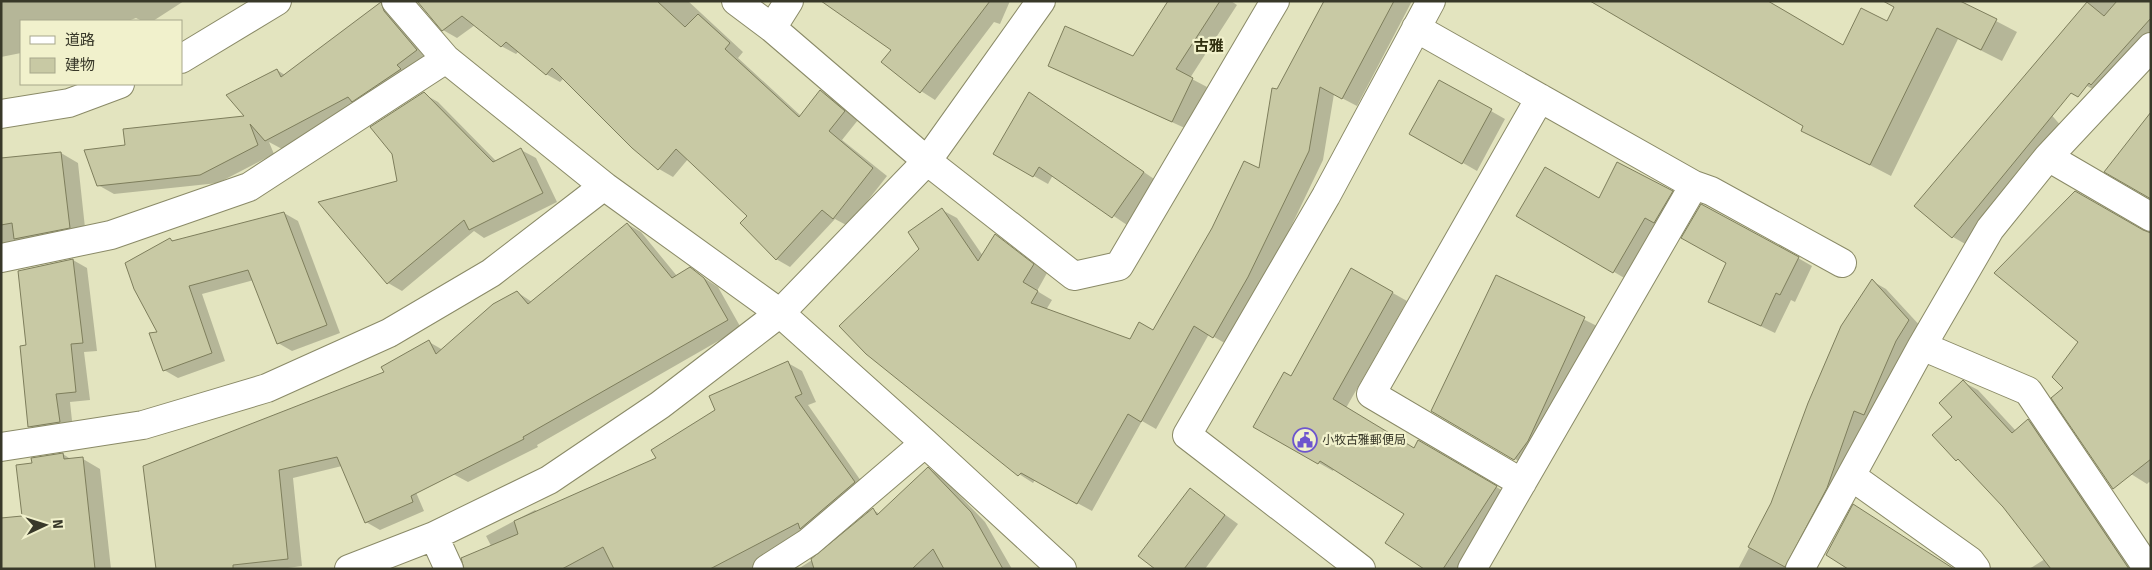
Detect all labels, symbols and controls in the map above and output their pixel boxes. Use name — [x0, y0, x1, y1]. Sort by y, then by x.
legend — [20, 20, 182, 85]
text: 道路 — [65, 31, 95, 49]
district label: 古雅 — [1194, 37, 1224, 55]
text: 建物 — [65, 56, 95, 74]
public building icon: 小牧古雅郵便局 — [1292, 427, 1318, 453]
place label: 小牧古雅郵便局 — [1322, 433, 1406, 447]
north arrow — [20, 500, 70, 550]
text: N — [49, 519, 66, 529]

